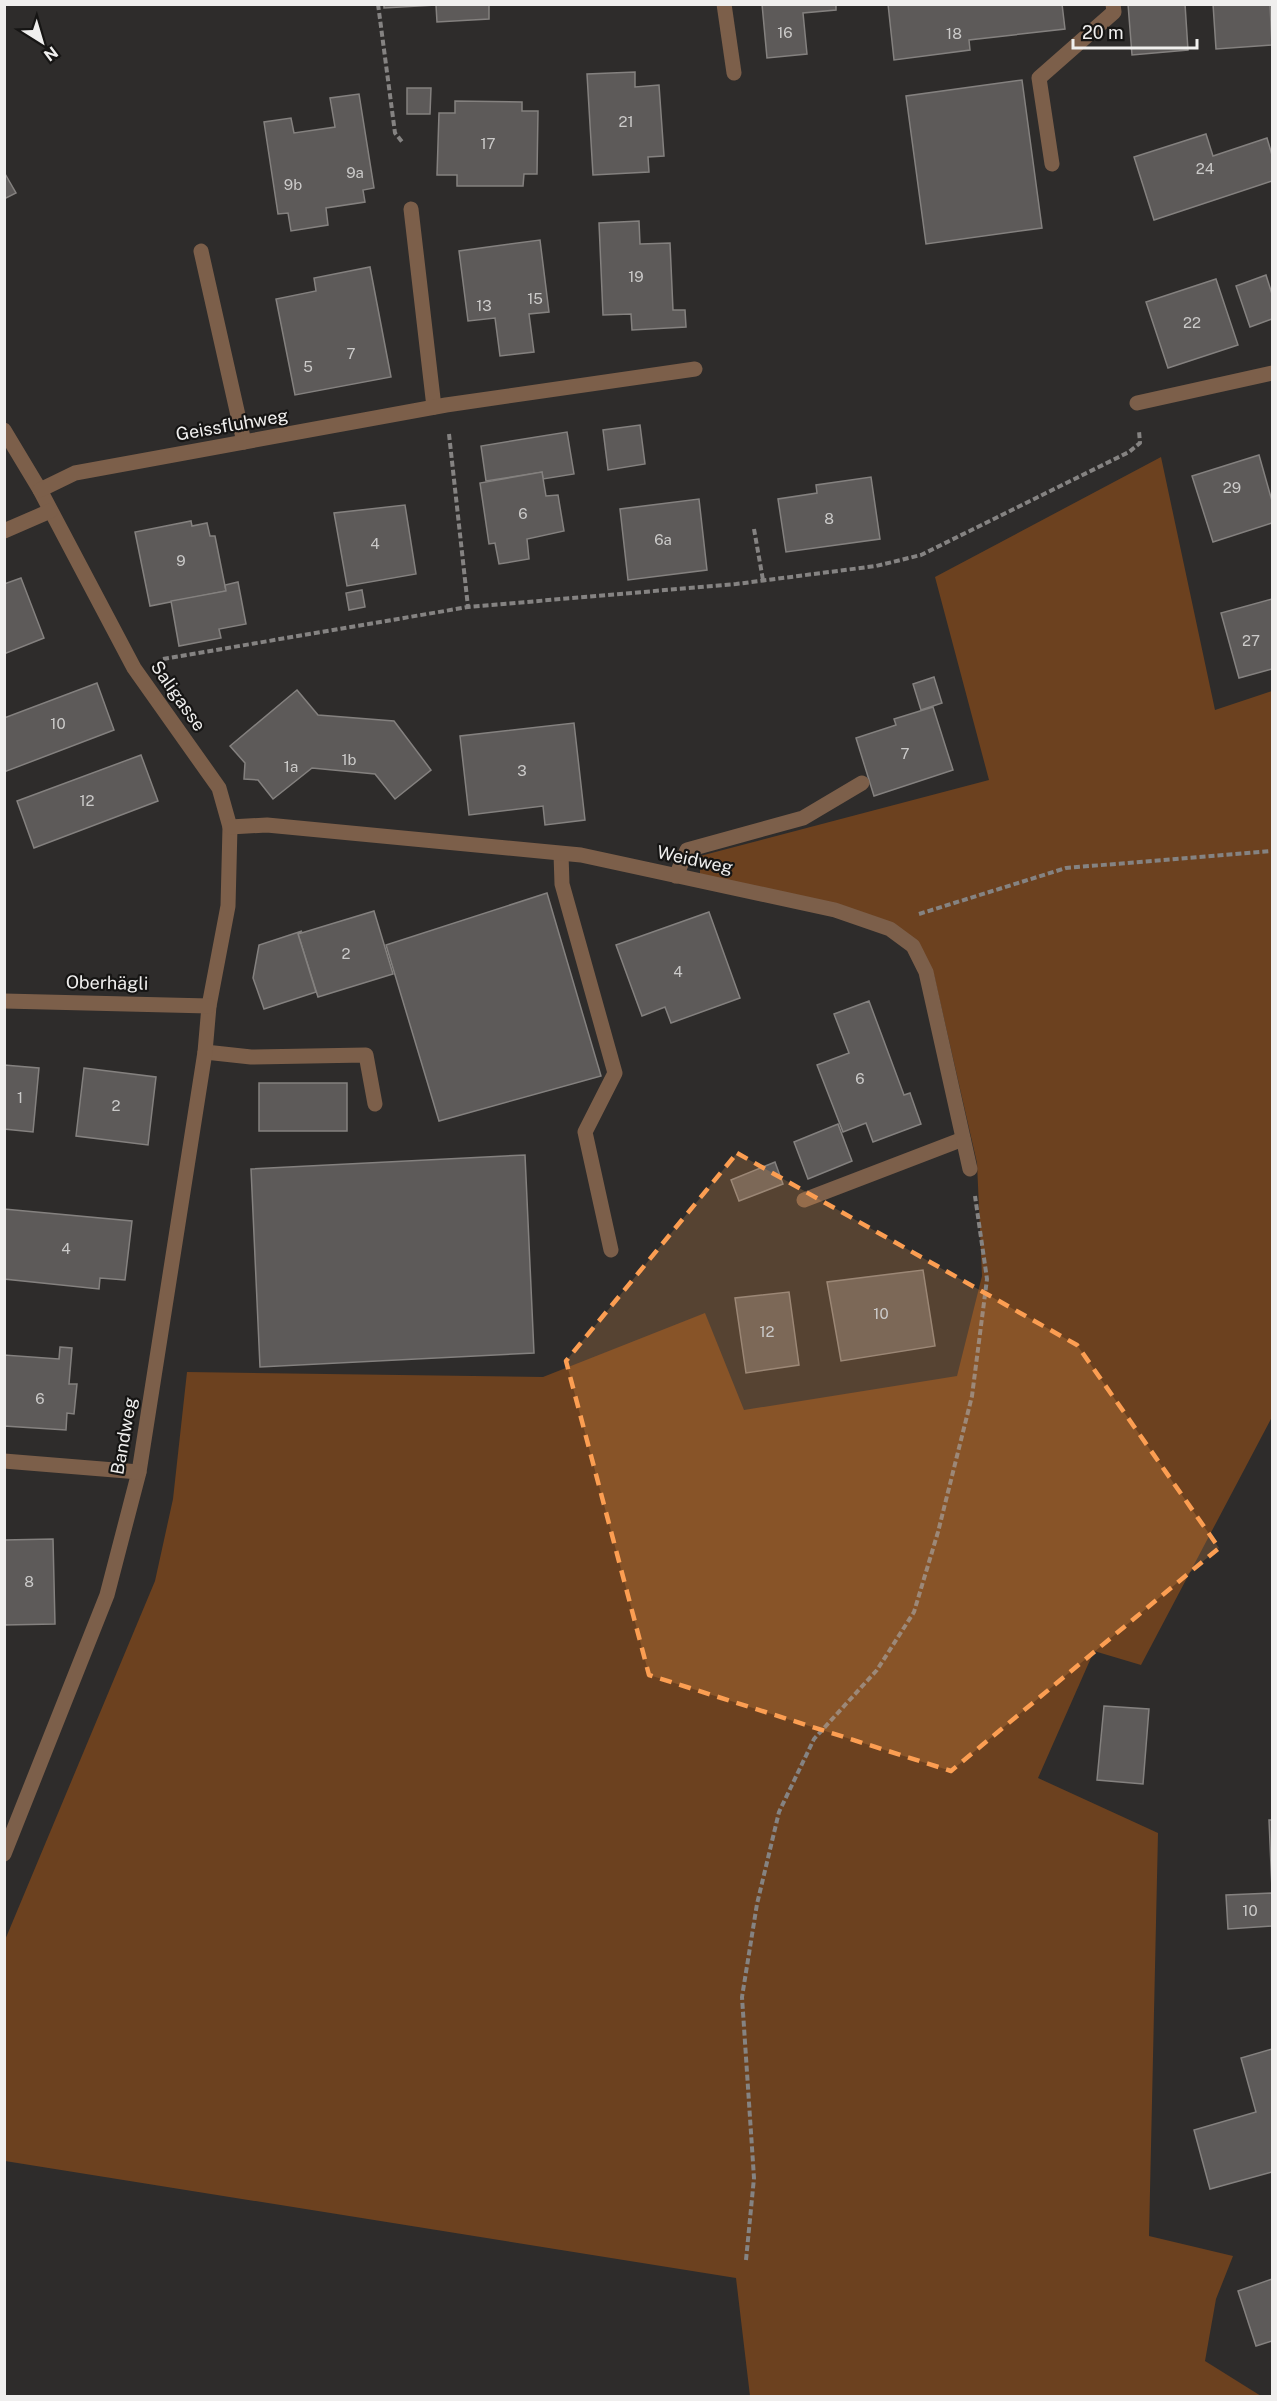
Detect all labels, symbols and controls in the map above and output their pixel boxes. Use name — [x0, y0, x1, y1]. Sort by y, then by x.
north arrow — [12, 12, 72, 72]
scale bar — [1073, 12, 1198, 50]
text: 20 m — [1082, 22, 1124, 43]
house number: 16 — [777, 24, 793, 41]
house number: 18 — [946, 25, 962, 42]
text: N — [40, 42, 61, 65]
house number: 21 — [618, 113, 634, 130]
house number: 17 — [480, 135, 496, 152]
house number: 24 — [1196, 160, 1214, 177]
house number: 9a — [346, 164, 364, 181]
house number: 9b — [284, 176, 302, 193]
house number: 19 — [628, 268, 644, 285]
house number: 15 — [527, 290, 543, 307]
house number: 13 — [476, 297, 492, 314]
house number: 22 — [1183, 314, 1201, 331]
house number: 7 — [346, 345, 356, 362]
house number: 5 — [303, 358, 313, 375]
street label: Geissfluhweg — [174, 404, 290, 445]
house number: 29 — [1223, 479, 1241, 496]
house number: 6 — [518, 505, 528, 522]
house number: 8 — [824, 510, 834, 527]
house number: 6a — [654, 531, 672, 548]
house number: 4 — [370, 535, 380, 552]
house number: 9 — [176, 552, 186, 569]
house number: 27 — [1242, 632, 1260, 649]
street label: Saligasse — [147, 657, 210, 735]
house number: 10 — [50, 715, 66, 732]
house number: 7 — [900, 745, 910, 762]
house number: 1b — [341, 751, 357, 768]
house number: 1a — [284, 758, 298, 775]
house number: 3 — [517, 762, 527, 779]
house number: 12 — [79, 792, 95, 809]
street label: Weidweg — [655, 841, 735, 878]
house number: 2 — [342, 945, 351, 962]
house number: 4 — [673, 963, 683, 980]
street label: Oberhägli — [66, 971, 148, 994]
house number: 6 — [855, 1070, 865, 1087]
house number: 1 — [17, 1089, 23, 1106]
house number: 2 — [112, 1097, 121, 1114]
house number: 4 — [61, 1240, 71, 1257]
house number: 10 — [873, 1305, 889, 1322]
house number: 12 — [759, 1323, 775, 1340]
house number: 6 — [35, 1390, 45, 1407]
street label: Bandweg — [106, 1396, 141, 1476]
house number: 8 — [24, 1573, 34, 1590]
house number: 10 — [1242, 1902, 1258, 1919]

